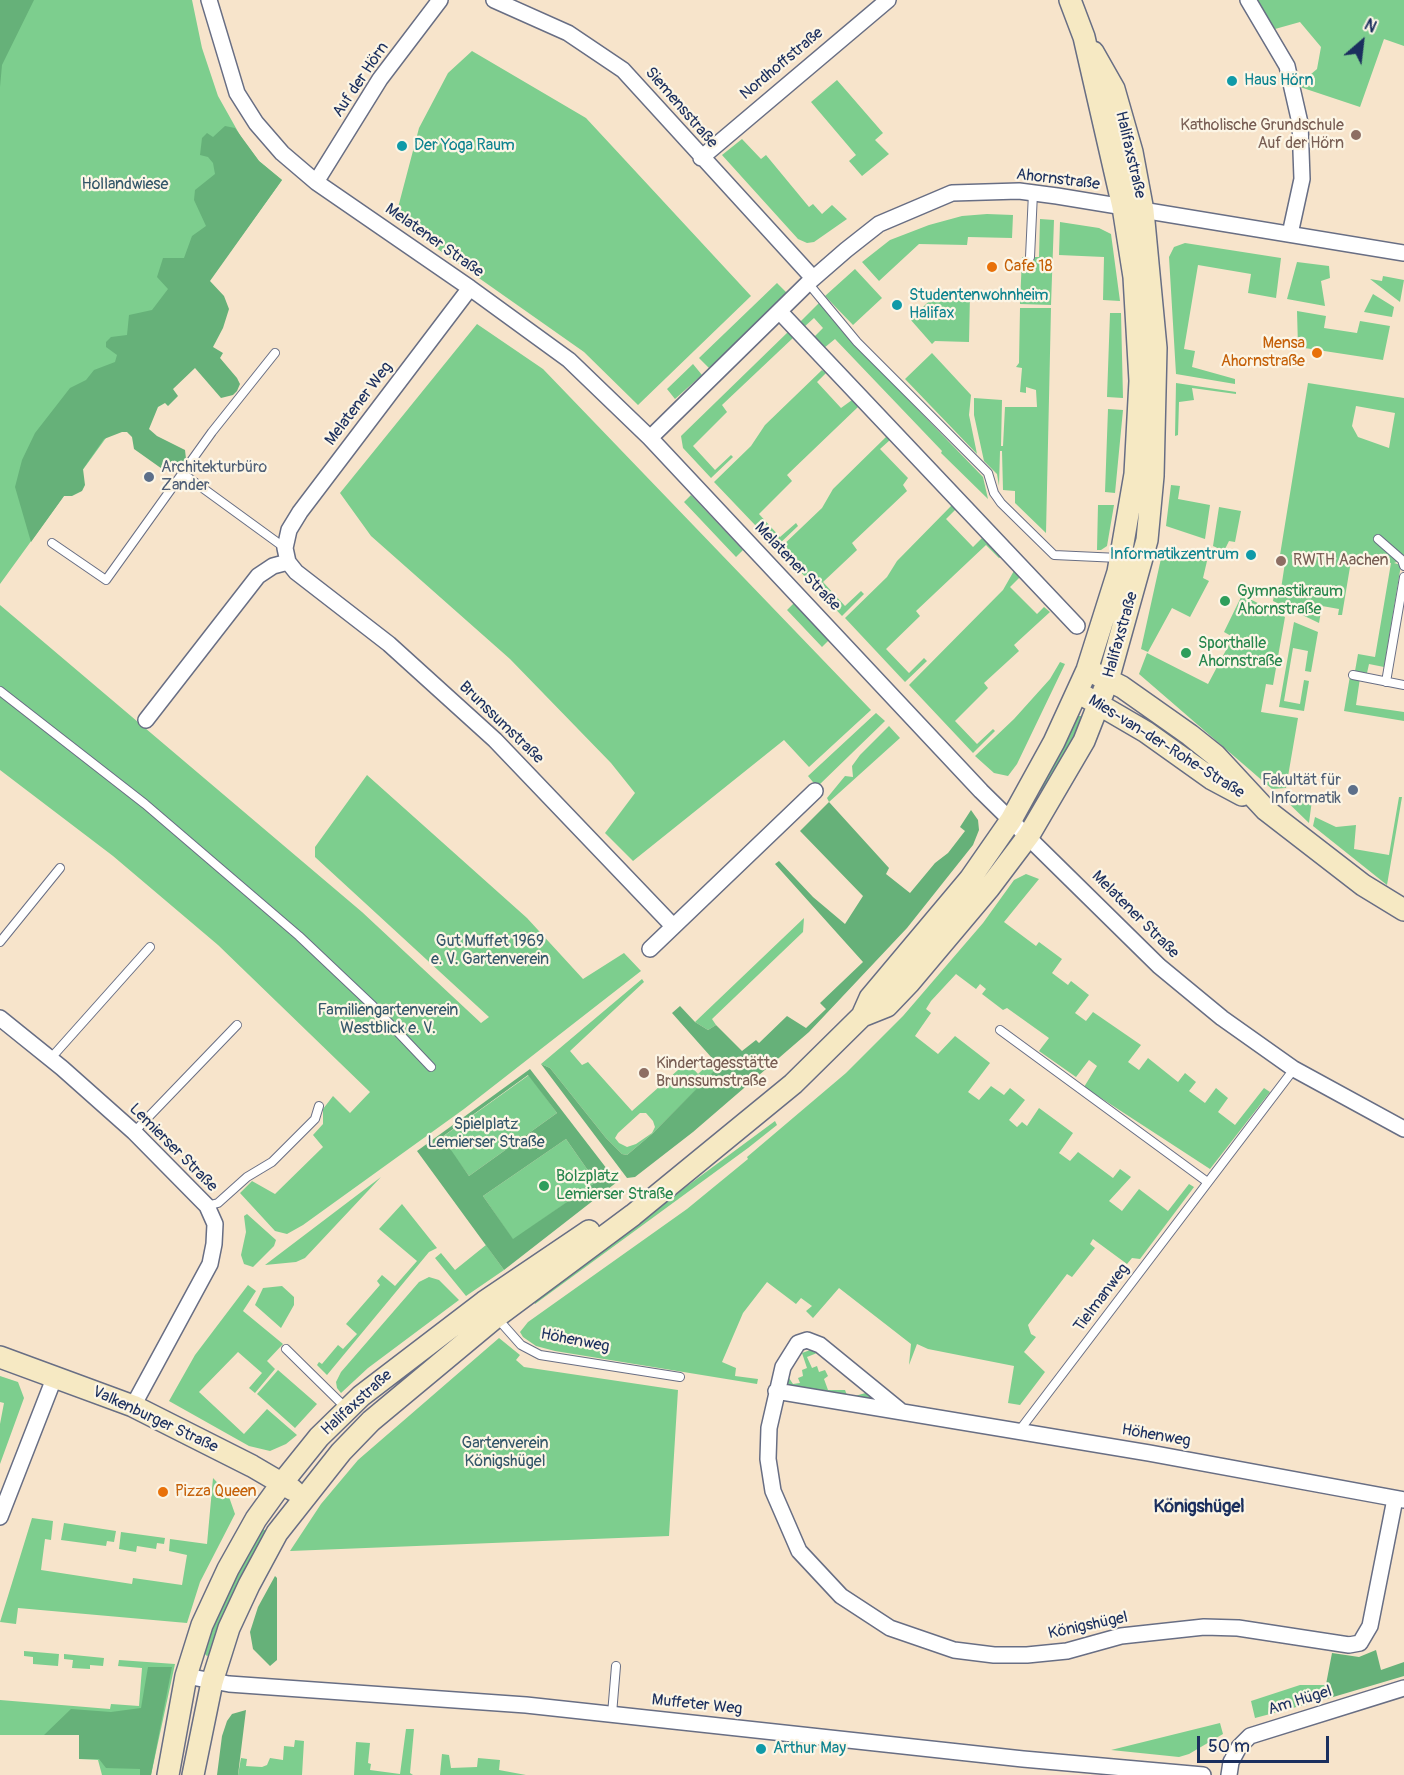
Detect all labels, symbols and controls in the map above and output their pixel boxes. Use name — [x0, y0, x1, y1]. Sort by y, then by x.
north arrow — [1332, 12, 1392, 72]
text: N — [1361, 15, 1380, 37]
street label: Nordhoffstraße — [737, 24, 827, 104]
street label: Auf der Hörn — [329, 39, 393, 121]
street label: Siemensstraße — [641, 64, 721, 152]
place label: Haus Hörn — [1244, 71, 1314, 91]
marker: Haus Hörn — [1225, 74, 1239, 88]
street label: Halifaxstraße — [1111, 110, 1149, 200]
place label: Katholische Grundschule Auf der Hörn — [1180, 116, 1344, 154]
marker: Katholische Grundschule Auf der Hörn — [1349, 128, 1363, 142]
place label: Der Yoga Raum — [414, 136, 515, 156]
marker: Der Yoga Raum — [395, 139, 409, 153]
street label: Ahornstraße — [1015, 165, 1101, 195]
park label: Hollandwiese — [82, 175, 168, 195]
street label: Melatener Straße — [381, 200, 487, 282]
place label: Cafe 18 — [1004, 257, 1053, 277]
marker: Cafe 18 — [985, 260, 999, 274]
place label: Studentenwohnheim Halifax — [909, 286, 1048, 324]
marker: Studentenwohnheim Halifax — [890, 298, 904, 312]
place label: Mensa Ahornstraße — [1221, 334, 1305, 372]
marker: Mensa Ahornstraße — [1310, 346, 1324, 360]
street label: Melatener Weg — [321, 358, 397, 450]
place label: Architekturbüro Zander — [161, 458, 267, 496]
marker: Architekturbüro Zander — [142, 470, 156, 484]
street label: Melatener Straße — [750, 519, 844, 615]
place label: Informatikzentrum — [1110, 545, 1239, 565]
marker: Informatikzentrum — [1244, 548, 1258, 562]
place label: RWTH Aachen — [1293, 551, 1388, 571]
marker: RWTH Aachen — [1274, 554, 1288, 568]
place label: Gymnastikraum Ahornstraße — [1237, 582, 1343, 620]
street label: Halifaxstraße — [1100, 590, 1142, 680]
marker: Gymnastikraum Ahornstraße — [1218, 594, 1232, 608]
place label: Sporthalle Ahornstraße — [1198, 634, 1282, 672]
marker: Sporthalle Ahornstraße — [1179, 646, 1193, 660]
street label: Brunssumstraße — [455, 678, 547, 768]
street label: Mies-van-der-Rohe-Straße — [1084, 691, 1248, 803]
place label: Fakultät für Informatik — [1262, 771, 1341, 809]
marker: Fakultät für Informatik — [1346, 783, 1360, 797]
street label: Melatener Straße — [1087, 867, 1183, 963]
park label: Gut Muffet 1969 e. V. Gartenverein — [431, 932, 549, 970]
park label: Familiengartenverein Westblick e. V. — [318, 1001, 458, 1039]
place label: Kindertagesstätte Brunssumstraße — [656, 1054, 778, 1092]
marker: Kindertagesstätte Brunssumstraße — [637, 1066, 651, 1080]
street label: Lemierser Straße — [125, 1100, 221, 1196]
park label: Spielplatz Lemierser Straße — [427, 1115, 545, 1153]
place label: Bolzplatz Lemierser Straße — [556, 1167, 673, 1205]
marker: Bolzplatz Lemierser Straße — [537, 1179, 551, 1193]
street label: Tielmanweg — [1070, 1260, 1134, 1336]
street label: Höhenweg — [539, 1325, 611, 1357]
street label: Halifaxstraße — [318, 1366, 396, 1440]
street label: Valkenburger Straße — [89, 1382, 221, 1458]
street label: Höhenweg — [1120, 1420, 1192, 1452]
park label: Gartenverein Königshügel — [462, 1434, 548, 1472]
place label: Pizza Queen — [175, 1482, 257, 1502]
marker: Pizza Queen — [156, 1485, 170, 1499]
district label: Königshügel — [1153, 1496, 1245, 1518]
street label: Königshügel — [1046, 1608, 1130, 1644]
street label: Am Hügel — [1266, 1682, 1334, 1720]
street label: Muffeter Weg — [651, 1691, 743, 1719]
scale bar — [1200, 1724, 1332, 1762]
text: 50 m — [1208, 1735, 1250, 1758]
place label: Arthur May — [773, 1739, 846, 1759]
marker: Arthur May — [754, 1742, 768, 1756]

